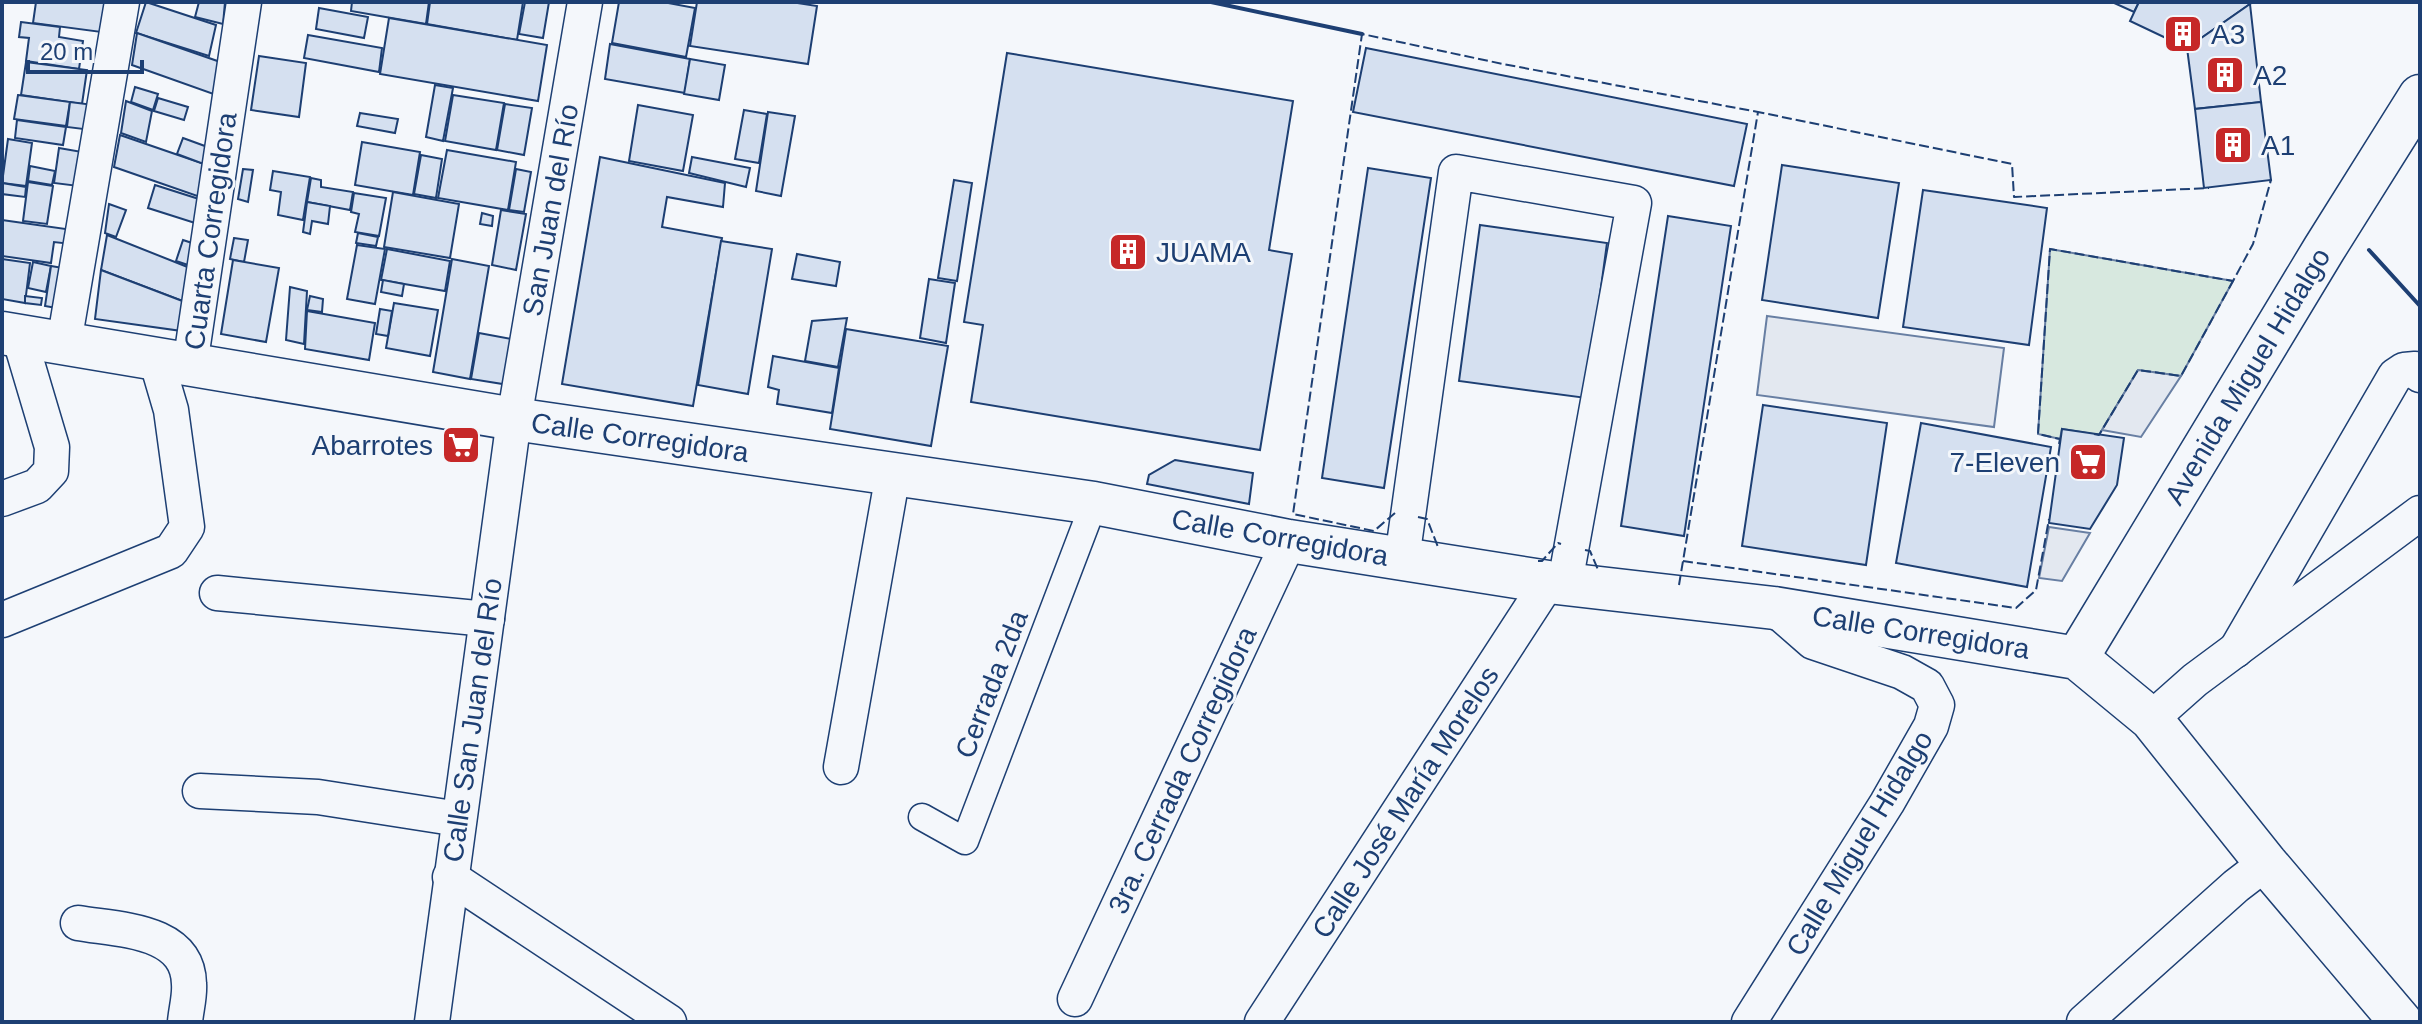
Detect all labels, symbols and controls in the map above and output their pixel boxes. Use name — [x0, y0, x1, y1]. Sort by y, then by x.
building icon: A3 — [2162, 13, 2204, 55]
place label: A3 — [2211, 19, 2245, 50]
scale bar — [28, 24, 142, 74]
text: 20 m — [40, 38, 93, 65]
building icon: A2 — [2204, 54, 2246, 96]
place label: A2 — [2253, 60, 2287, 91]
street label: San Juan del Río — [517, 102, 584, 319]
street label: Cuarta Corregidora — [178, 110, 243, 352]
building icon: A1 — [2212, 124, 2254, 166]
place label: A1 — [2261, 130, 2295, 161]
building icon: JUAMA — [1107, 231, 1149, 273]
place label: JUAMA — [1156, 237, 1251, 268]
street label: Avenida Miguel Hidalgo — [2159, 242, 2336, 510]
street label: Calle Corregidora — [529, 407, 751, 468]
supermarket icon: Abarrotes — [440, 424, 482, 466]
place label: Abarrotes — [312, 430, 433, 461]
supermarket icon: 7-Eleven — [2067, 441, 2109, 483]
place label: 7-Eleven — [1949, 447, 2060, 478]
street label: Calle Corregidora — [1169, 503, 1391, 572]
street label: Calle San Juan del Río — [437, 576, 508, 864]
street label: Calle Corregidora — [1810, 600, 2032, 665]
street label: Cerrada 2da — [949, 606, 1034, 762]
street label: 3ra. Cerrada Corregidora — [1102, 622, 1263, 919]
street label: Calle José María Morelos — [1306, 661, 1505, 944]
street label: Calle Miguel Hidalgo — [1780, 725, 1939, 961]

